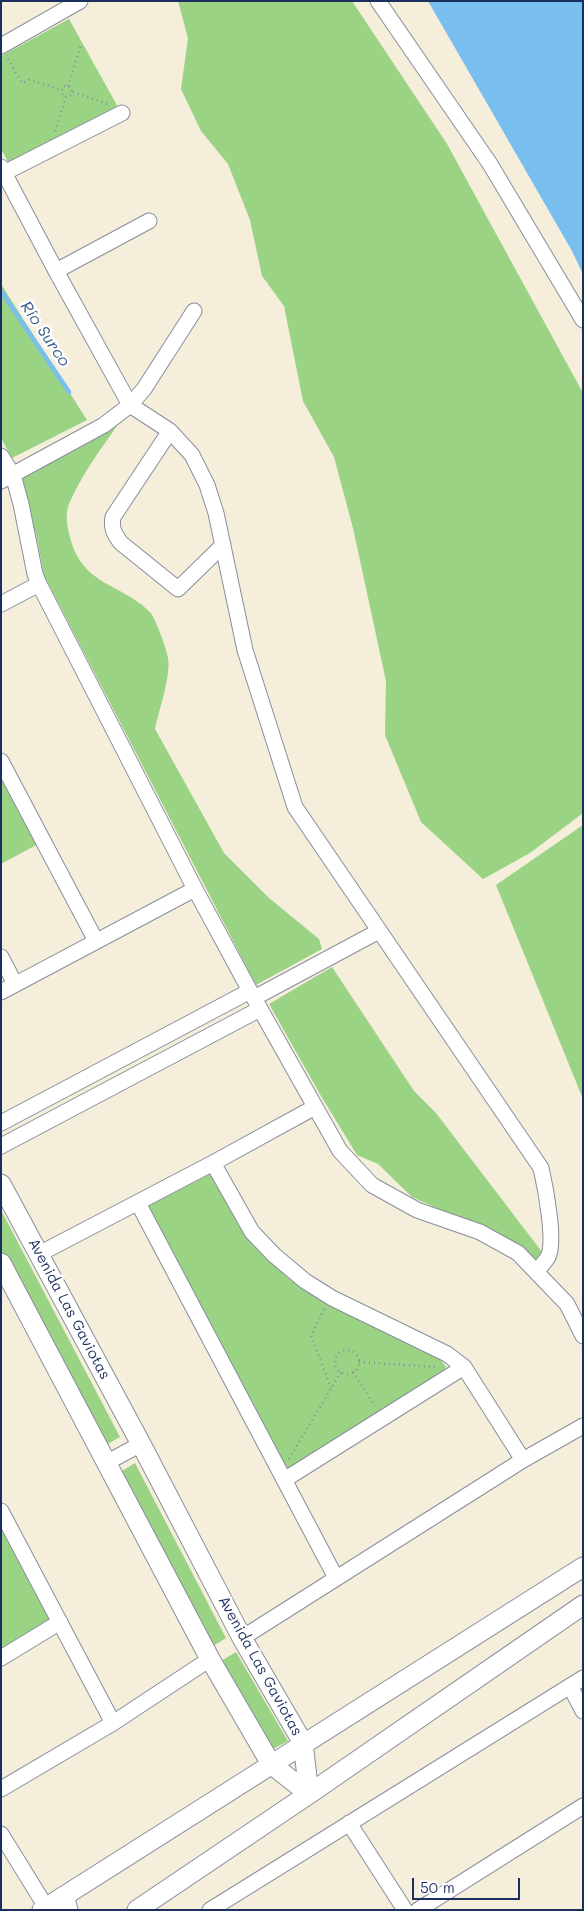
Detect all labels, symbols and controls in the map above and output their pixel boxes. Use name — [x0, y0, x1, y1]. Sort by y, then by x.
water label: Río Surco — [16, 298, 74, 370]
street label: Avenida Las Gaviotas — [24, 1235, 114, 1383]
street label: Avenida Las Gaviotas — [214, 1593, 306, 1739]
scale bar — [414, 1868, 522, 1900]
text: 50 m — [420, 1877, 455, 1897]

